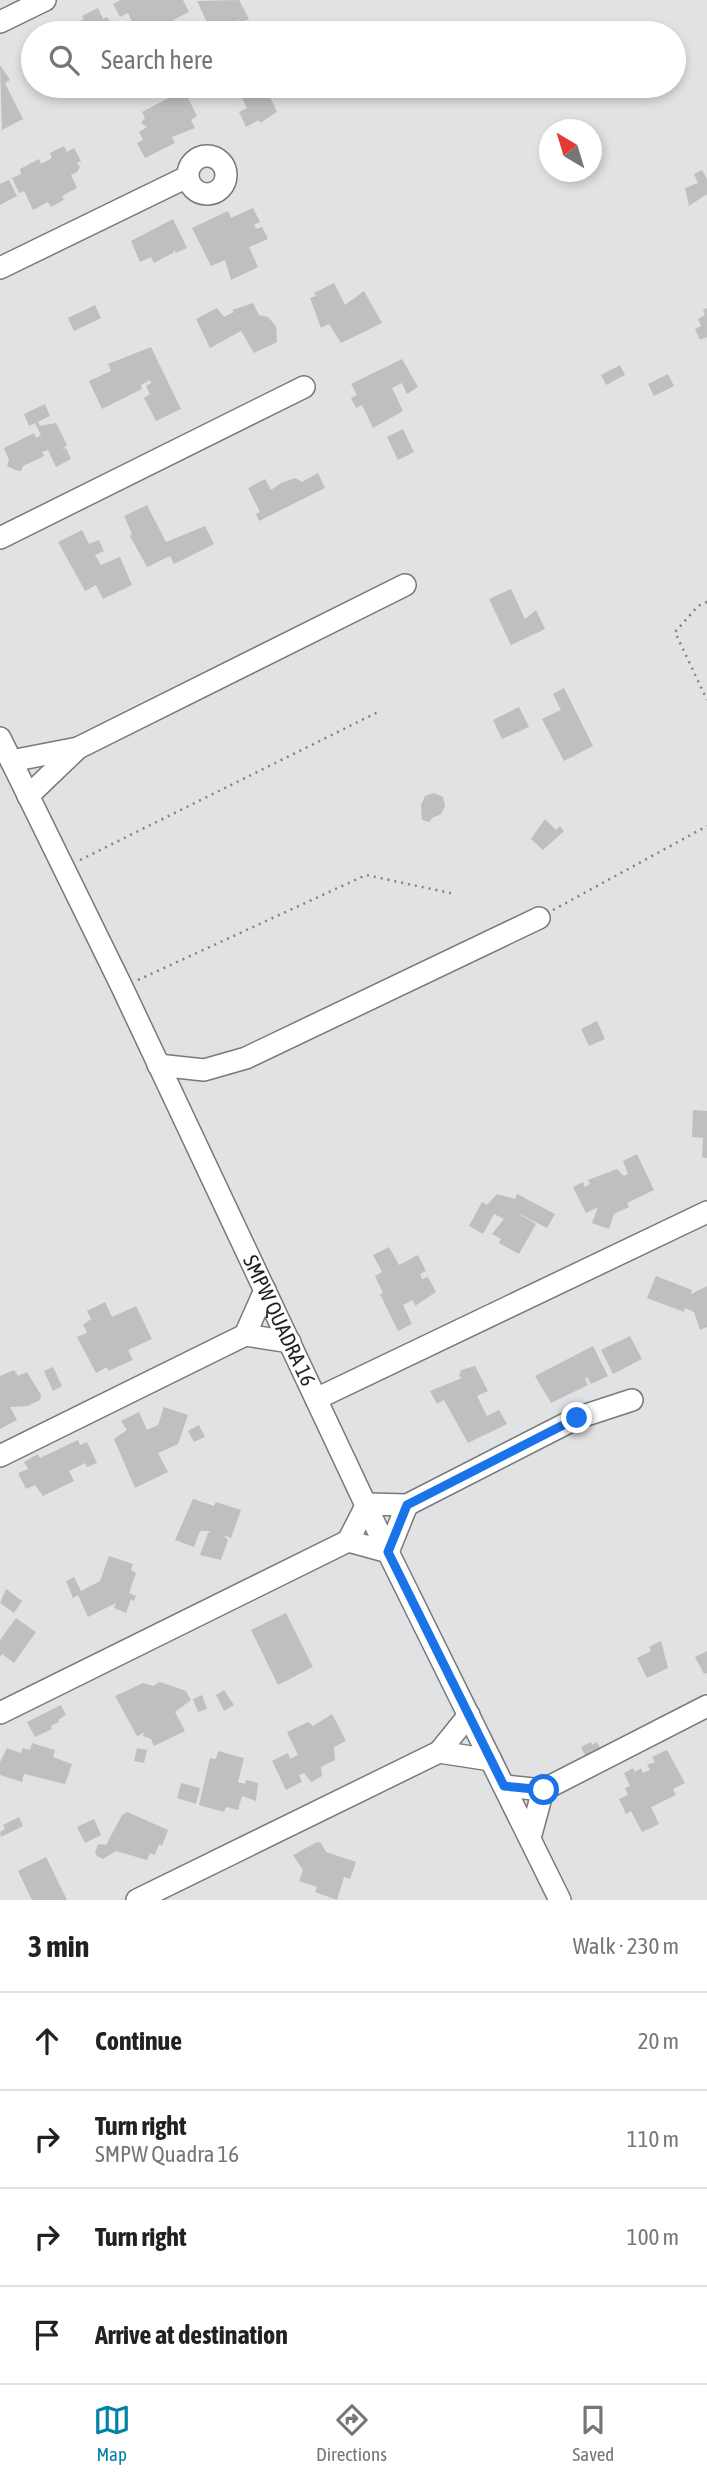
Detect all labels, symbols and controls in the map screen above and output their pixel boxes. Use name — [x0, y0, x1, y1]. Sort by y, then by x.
search box — [21, 21, 686, 98]
icon: search — [45, 41, 83, 79]
text: Search here — [101, 45, 213, 75]
north arrow — [539, 119, 602, 182]
street label: SMPW QUADRA 16 — [239, 1251, 321, 1389]
route end — [561, 1402, 592, 1433]
route start — [528, 1774, 559, 1805]
text: 3 min — [28, 1929, 89, 1963]
text: Walk · 230 m — [573, 1933, 679, 1959]
icon: ahead — [28, 2022, 66, 2060]
text: Continue — [95, 2026, 182, 2056]
text: 20 m — [638, 2028, 679, 2054]
text: Turn right — [95, 2111, 186, 2141]
icon: right — [28, 2120, 66, 2158]
text: 110 m — [627, 2126, 679, 2152]
text: SMPW Quadra 16 — [95, 2141, 239, 2167]
icon: right — [28, 2218, 66, 2256]
text: Turn right — [95, 2222, 186, 2252]
text: 100 m — [627, 2224, 679, 2250]
icon: arrive — [28, 2316, 66, 2354]
text: Arrive at destination — [95, 2320, 288, 2350]
tab: Map — [93, 2401, 131, 2465]
tab: Directions — [316, 2401, 387, 2465]
tab: Saved — [572, 2401, 614, 2465]

